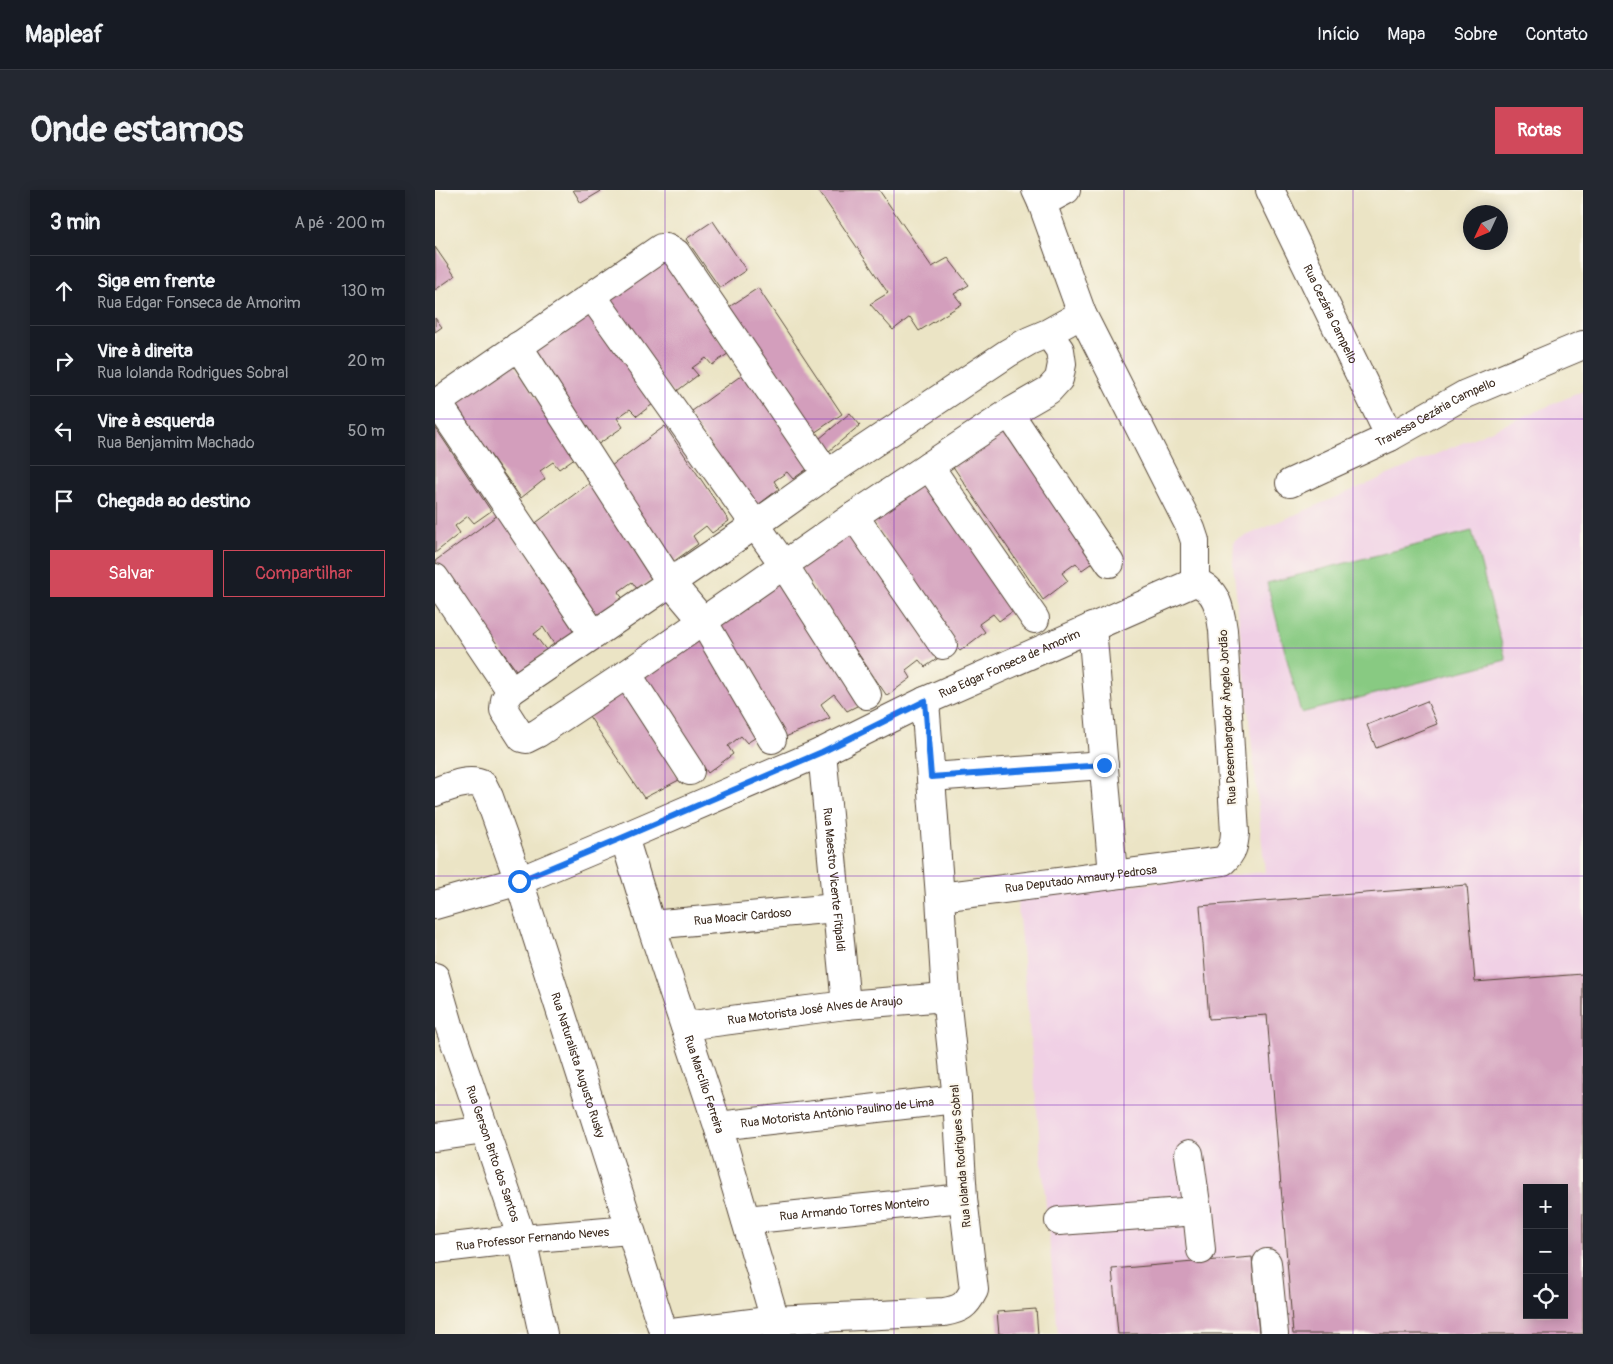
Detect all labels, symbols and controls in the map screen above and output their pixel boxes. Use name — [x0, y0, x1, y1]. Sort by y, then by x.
text: Mapleaf — [25, 20, 103, 49]
text: Início — [1317, 23, 1359, 46]
text: Mapa — [1387, 23, 1425, 46]
text: Sobre — [1453, 23, 1497, 46]
text: Contato — [1525, 23, 1588, 46]
button: Rotas — [1495, 107, 1583, 154]
text: Onde estamos — [30, 108, 243, 152]
north arrow — [1463, 205, 1508, 250]
text: 3 min — [50, 209, 100, 236]
text: A pé · 200 m — [294, 213, 385, 233]
street label: Rua Cezária Campello — [1300, 262, 1361, 367]
text: Siga em frente — [97, 269, 215, 293]
icon: ahead — [50, 277, 78, 305]
text: 130 m — [341, 281, 385, 301]
text: Rua Edgar Fonseca de Amorim — [97, 293, 301, 313]
text: Vire à direita — [97, 339, 193, 363]
icon: right — [50, 347, 78, 375]
text: 20 m — [347, 351, 385, 371]
text: Rua Iolanda Rodrigues Sobral — [97, 363, 289, 383]
street label: Travessa Cezária Campello — [1373, 375, 1498, 450]
text: Vire à esquerda — [97, 409, 215, 433]
icon: left — [50, 417, 78, 445]
text: 50 m — [348, 421, 385, 441]
text: Rua Benjamim Machado — [97, 433, 255, 453]
icon: arrive — [50, 487, 78, 515]
text: Chegada ao destino — [97, 489, 250, 513]
button: Salvar — [50, 550, 213, 597]
button: Compartilhar — [223, 550, 385, 597]
street label: Rua Edgar Fonseca de Amorim — [937, 626, 1083, 701]
street label: Rua Desembargador Ângelo Jordão — [1215, 628, 1240, 805]
route end — [1093, 754, 1116, 777]
street label: Rua Maestro Vicente Fitipaldi — [820, 807, 848, 952]
street label: Rua Deputado Amaury Pedrosa — [1004, 862, 1158, 896]
route start — [508, 870, 531, 893]
street label: Rua Moacir Cardoso — [693, 905, 793, 929]
street label: Rua Naturalista Augusto Rusky — [548, 990, 608, 1140]
street label: Rua Motorista José Alves de Araujo — [727, 993, 904, 1028]
street label: Rua Marcílio Ferreira — [681, 1033, 727, 1135]
street label: Rua Gerson Brito dos Santos — [463, 1083, 523, 1225]
street label: Rua Iolanda Rodrigues Sobral — [947, 1084, 975, 1228]
street label: Rua Motorista Antônio Paulino de Lima — [740, 1094, 935, 1131]
map controls — [1523, 1184, 1568, 1319]
button: + — [1523, 1184, 1568, 1229]
street label: Rua Armando Torres Monteiro — [779, 1194, 931, 1224]
street label: Rua Professor Fernando Neves — [455, 1224, 610, 1254]
button: − — [1523, 1229, 1568, 1274]
button: locate — [1523, 1274, 1568, 1319]

